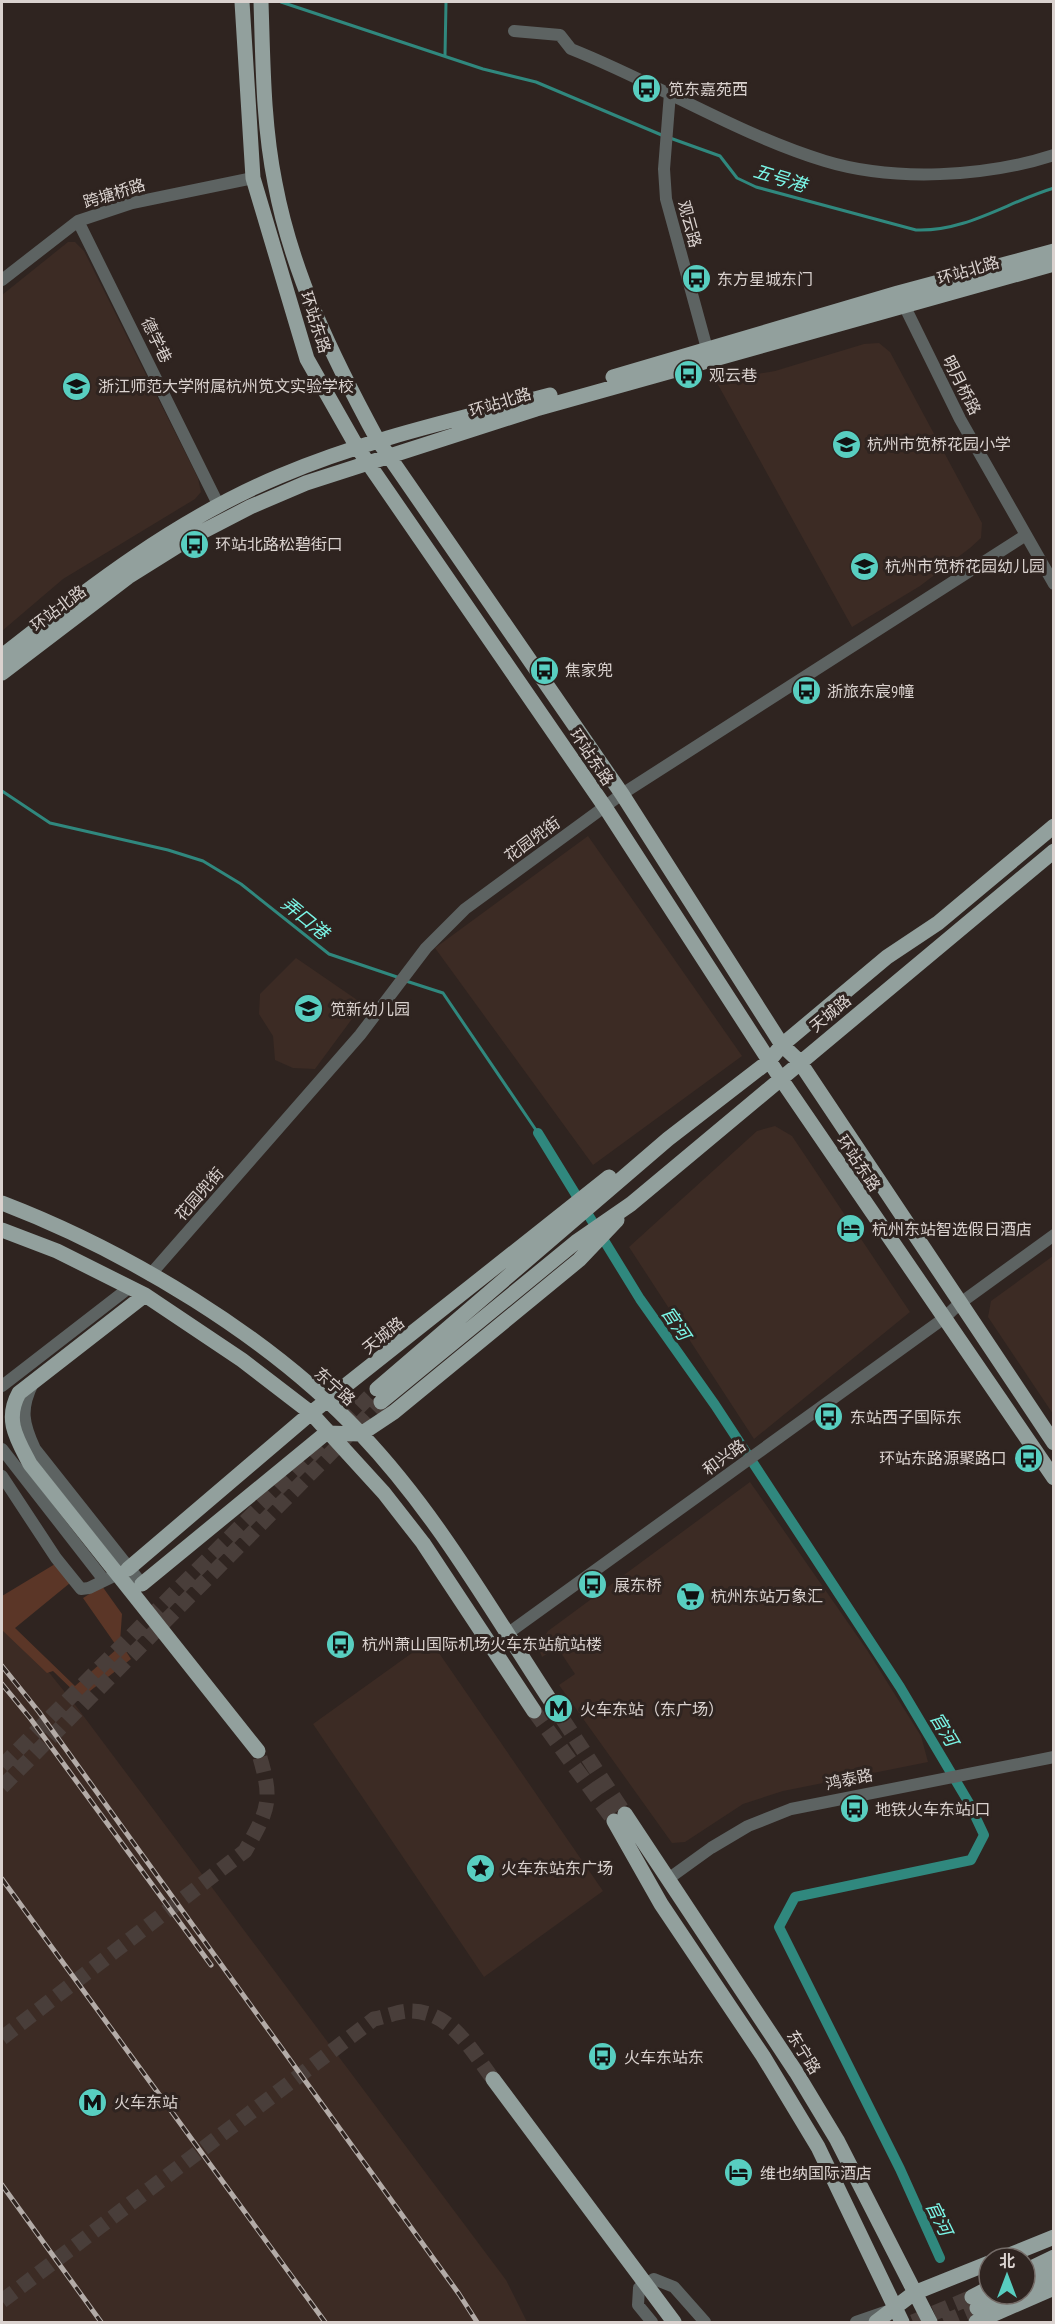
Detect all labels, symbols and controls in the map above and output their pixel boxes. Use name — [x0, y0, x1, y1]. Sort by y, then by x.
bus stop icon: 笕东嘉苑西 — [631, 73, 663, 105]
place label: 笕东嘉苑西 — [668, 79, 748, 99]
water label: 五号港 — [751, 159, 812, 198]
street label: 跨塘桥路 — [80, 174, 148, 212]
street label: 观云路 — [674, 198, 706, 250]
street label: 环站北路 — [934, 252, 1002, 288]
bus stop icon: 东方星城东门 — [680, 263, 712, 295]
place label: 东方星城东门 — [717, 269, 813, 289]
street label: 环站东路 — [297, 288, 335, 356]
street label: 德学巷 — [137, 314, 177, 366]
street label: 明月桥路 — [939, 352, 985, 418]
bus stop icon: 观云巷 — [672, 359, 704, 391]
place label: 观云巷 — [709, 365, 757, 385]
school or university icon: 浙江师范大学附属杭州笕文实验学校 — [61, 370, 93, 402]
place label: 浙江师范大学附属杭州笕文实验学校 — [98, 376, 354, 396]
street label: 环站北路 — [466, 383, 534, 421]
school or university icon: 杭州市笕桥花园小学 — [830, 428, 862, 460]
place label: 杭州市笕桥花园小学 — [867, 434, 1011, 454]
bus stop icon: 环站北路松碧街口 — [178, 528, 210, 560]
place label: 环站北路松碧街口 — [215, 534, 343, 554]
school or university icon: 杭州市笕桥花园幼儿园 — [848, 550, 880, 582]
place label: 杭州市笕桥花园幼儿园 — [885, 556, 1045, 576]
street label: 环站北路 — [26, 581, 90, 635]
bus stop icon: 焦家兜 — [528, 654, 560, 686]
place label: 焦家兜 — [565, 660, 613, 680]
bus stop icon: 浙旅东宸9幢 — [790, 675, 822, 707]
place label: 浙旅东宸9幢 — [827, 681, 914, 701]
street label: 环站东路 — [566, 725, 618, 789]
street label: 花园兜街 — [500, 812, 564, 866]
water label: 弄口港 — [277, 892, 336, 946]
street label: 天城路 — [805, 990, 855, 1036]
school or university icon: 笕新幼儿园 — [293, 993, 325, 1025]
place label: 笕新幼儿园 — [330, 999, 410, 1019]
street label: 环站东路 — [833, 1131, 885, 1195]
street label: 花园兜街 — [170, 1163, 228, 1225]
hotel icon: 杭州东站智选假日酒店 — [835, 1213, 867, 1245]
place label: 杭州东站智选假日酒店 — [872, 1219, 1032, 1239]
water label: 官河 — [656, 1302, 697, 1347]
street label: 天城路 — [358, 1312, 408, 1358]
street label: 东宁路 — [310, 1363, 360, 1409]
bus stop icon: 东站西子国际东 — [813, 1401, 845, 1433]
place label: 东站西子国际东 — [850, 1407, 962, 1427]
street label: 和兴路 — [699, 1435, 749, 1479]
bus stop icon: 环站东路源聚路口 — [1012, 1442, 1044, 1474]
place label: 环站东路源聚路口 — [879, 1448, 1007, 1468]
bus stop icon: 展东桥 — [577, 1569, 609, 1601]
place label: 展东桥 — [614, 1575, 662, 1595]
supermarket icon: 杭州东站万象汇 — [674, 1580, 706, 1612]
place label: 杭州东站万象汇 — [711, 1586, 823, 1606]
bus stop icon: 杭州萧山国际机场火车东站航站楼 — [325, 1628, 357, 1660]
place label: 杭州萧山国际机场火车东站航站楼 — [362, 1634, 602, 1654]
metro station icon: 火车东站（东广场） — [543, 1693, 575, 1725]
place label: 火车东站（东广场） — [580, 1699, 724, 1719]
water label: 官河 — [925, 1708, 965, 1753]
street label: 鸿泰路 — [823, 1764, 875, 1794]
bus stop icon: 地铁火车东站J口 — [838, 1793, 870, 1825]
place label: 地铁火车东站J口 — [875, 1799, 991, 1819]
place icon: 火车东站东广场 — [464, 1852, 496, 1884]
place label: 火车东站东广场 — [501, 1858, 613, 1878]
street label: 东宁路 — [783, 2026, 825, 2078]
bus stop icon: 火车东站东 — [587, 2041, 619, 2073]
place label: 火车东站东 — [624, 2047, 704, 2067]
metro station icon: 火车东站 — [77, 2086, 109, 2118]
place label: 火车东站 — [114, 2092, 178, 2112]
hotel icon: 维也纳国际酒店 — [723, 2157, 755, 2189]
place label: 维也纳国际酒店 — [760, 2163, 872, 2183]
water label: 官河 — [921, 2197, 959, 2242]
north arrow — [977, 2246, 1037, 2306]
text: 北 — [999, 2251, 1015, 2271]

